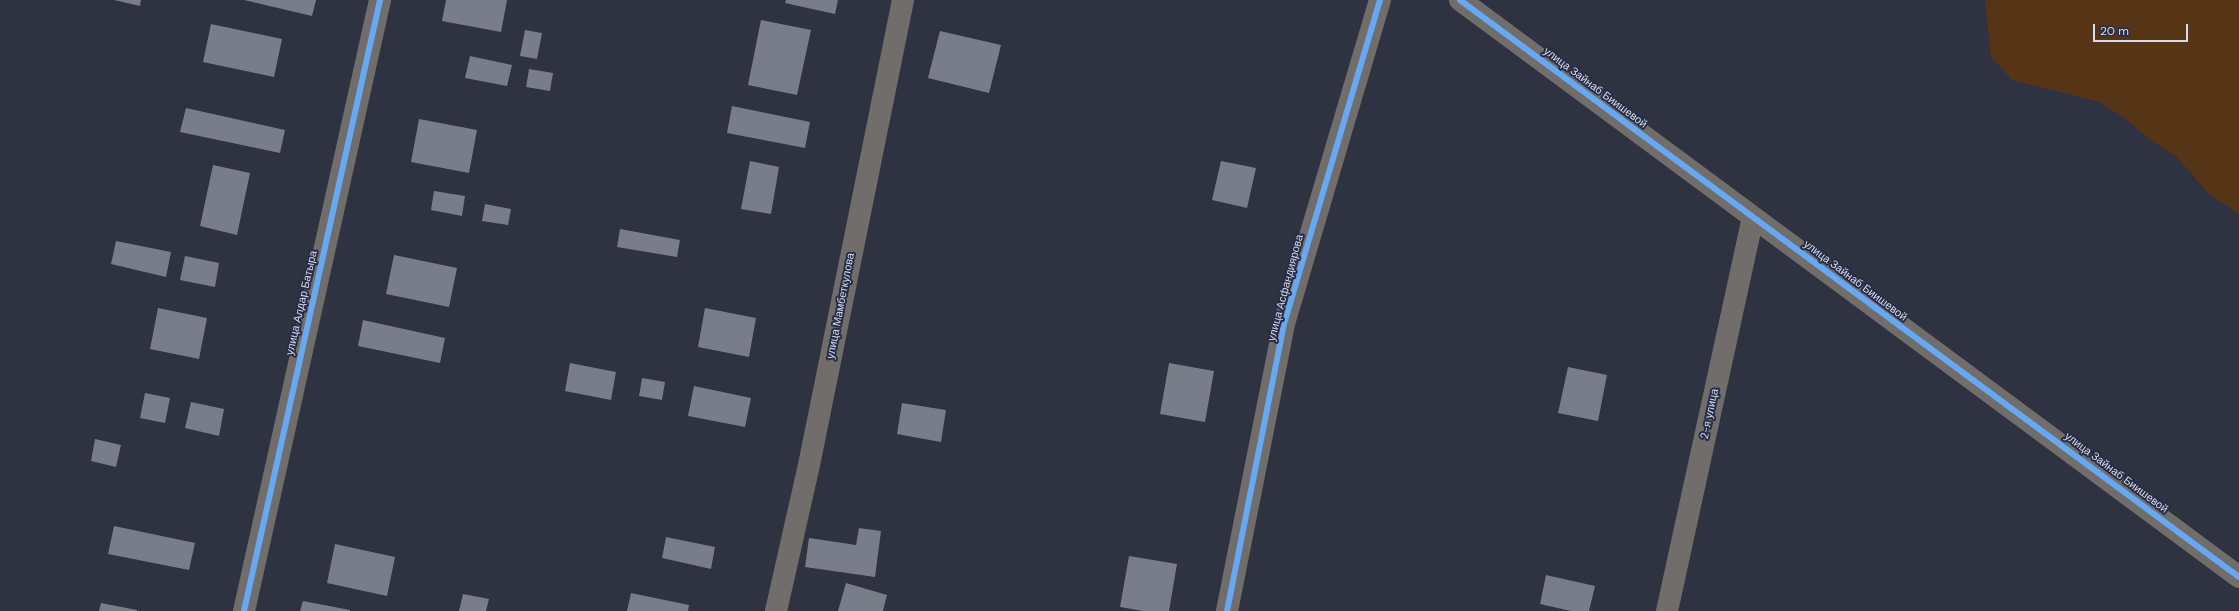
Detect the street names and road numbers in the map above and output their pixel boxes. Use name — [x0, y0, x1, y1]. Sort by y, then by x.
street label: улица Зайнаб Биишевой — [1541, 45, 1649, 131]
street label: улица Асфандиярова — [1265, 233, 1307, 343]
street label: улица Зайнаб Биишевой — [1801, 238, 1909, 324]
street label: улица Алдар Батыра — [284, 249, 320, 357]
street label: улица Мамбеткулова — [824, 252, 858, 360]
street label: 2-я улица — [1698, 387, 1722, 441]
street label: улица Зайнаб Биишевой — [2062, 430, 2170, 516]

